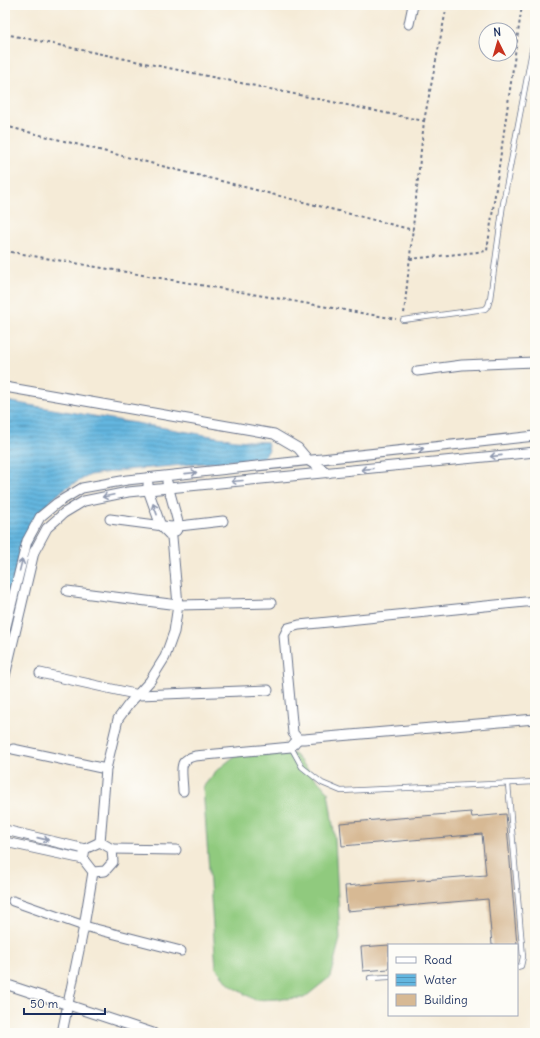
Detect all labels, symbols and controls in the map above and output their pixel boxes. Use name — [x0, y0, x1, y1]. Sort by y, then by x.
north arrow — [478, 22, 518, 62]
text: N — [493, 25, 502, 39]
one-way arrow — [411, 445, 424, 453]
one-way arrow — [490, 452, 503, 460]
one-way arrow — [361, 465, 374, 473]
one-way arrow — [184, 469, 197, 477]
one-way arrow — [231, 478, 244, 485]
one-way arrow — [102, 492, 115, 500]
one-way arrow — [151, 503, 158, 516]
one-way arrow — [18, 559, 25, 572]
one-way arrow — [36, 835, 49, 843]
legend — [388, 944, 518, 1016]
text: Road — [424, 952, 452, 967]
text: Water — [424, 972, 457, 987]
scale bar — [24, 990, 105, 1016]
text: Building — [424, 992, 468, 1007]
text: 50 m — [30, 996, 59, 1011]

